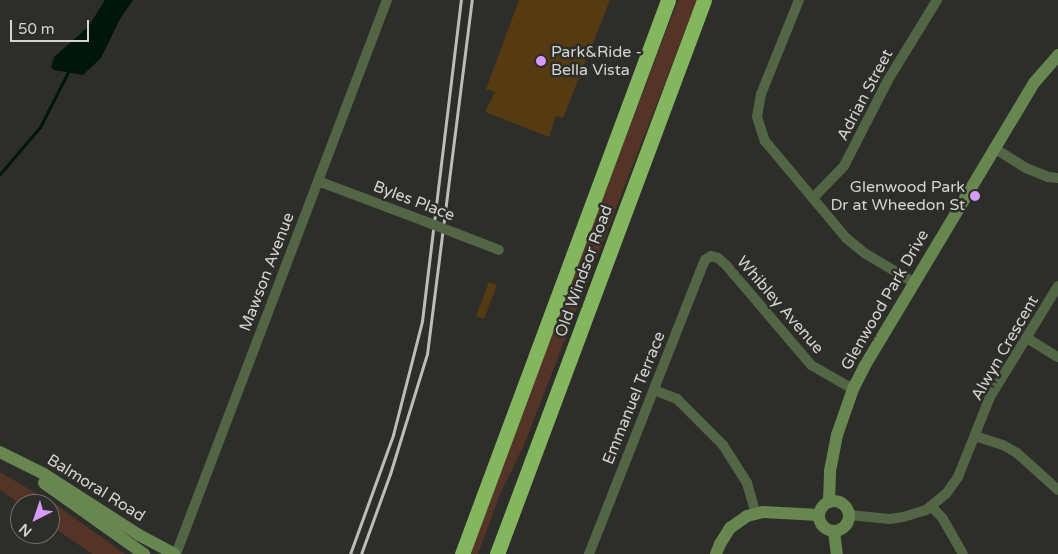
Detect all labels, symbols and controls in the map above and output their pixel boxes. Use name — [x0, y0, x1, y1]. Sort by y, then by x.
scale bar — [12, 10, 91, 42]
text: 50 m — [18, 20, 55, 38]
place label: Park&Ride - Bella Vista — [551, 42, 642, 80]
street label: Adrian Street — [833, 46, 897, 144]
marker: Park&Ride - Bella Vista — [535, 55, 547, 67]
street label: Byles Place — [371, 177, 457, 225]
place label: Glenwood Park Dr at Wheedon St — [830, 177, 965, 215]
marker: Glenwood Park Dr at Wheedon St — [969, 190, 981, 202]
street label: Old Windsor Road — [551, 202, 617, 340]
street label: Mawson Avenue — [236, 210, 298, 334]
street label: Glenwood Park Drive — [837, 226, 933, 374]
street label: Whibley Avenue — [732, 252, 828, 358]
street label: Alwyn Crescent — [967, 292, 1043, 404]
street label: Emmanuel Terrace — [599, 329, 669, 467]
street label: Balmoral Road — [43, 450, 149, 526]
north arrow — [10, 494, 60, 544]
text: N — [16, 520, 35, 540]

